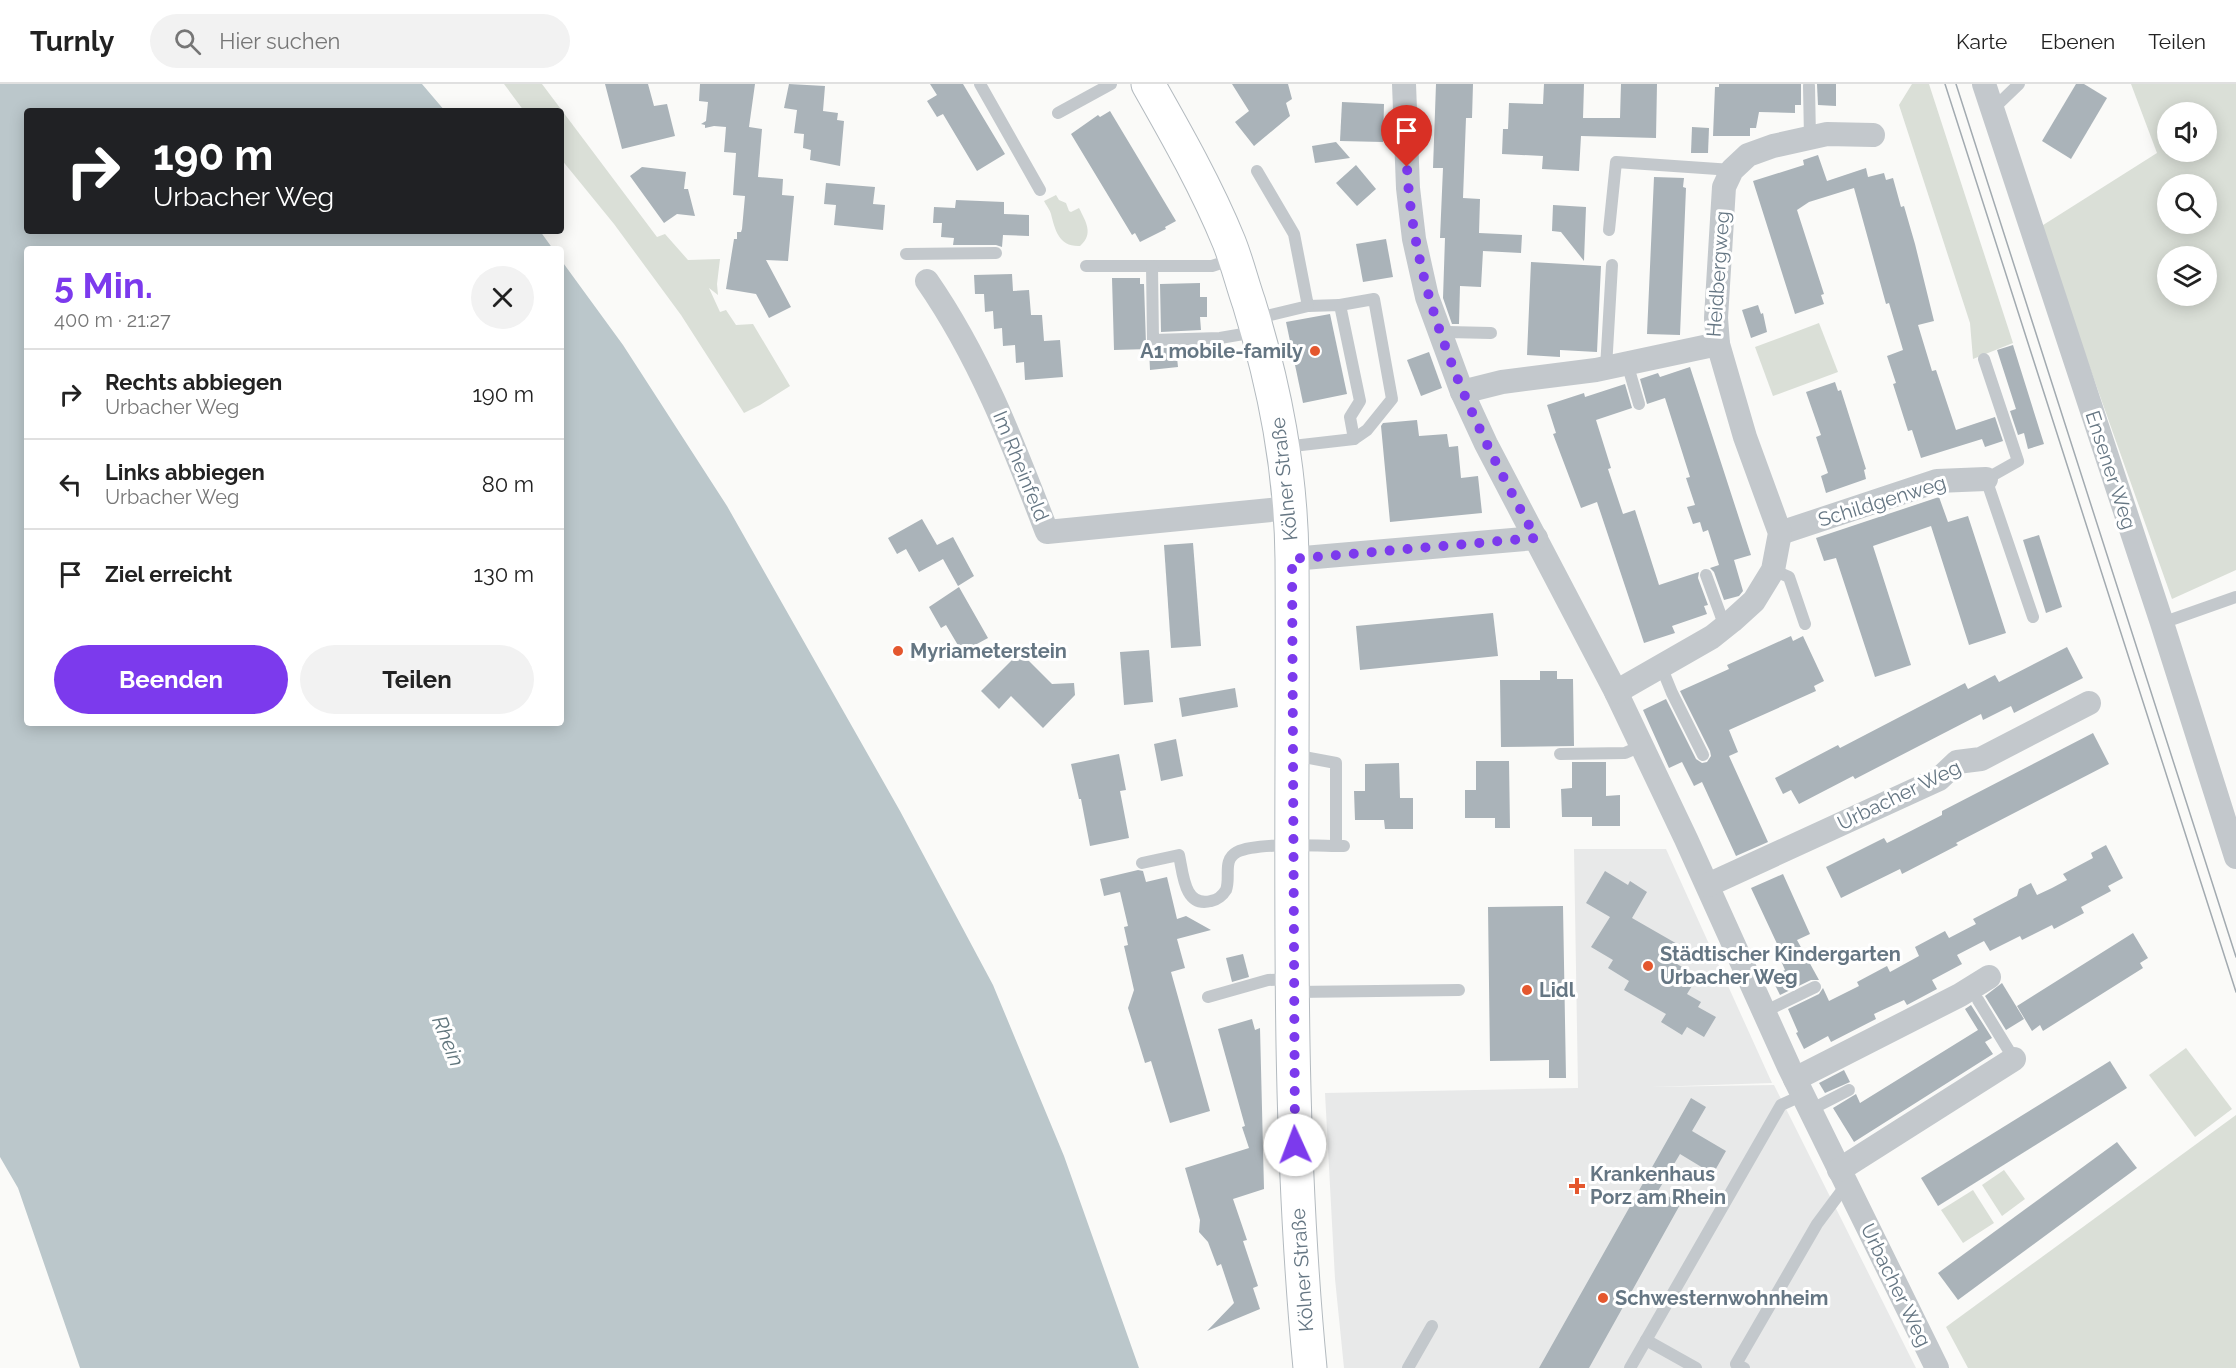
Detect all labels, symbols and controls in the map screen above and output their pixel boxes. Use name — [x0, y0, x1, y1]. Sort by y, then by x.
search box — [150, 14, 570, 68]
text: Turnly — [30, 25, 114, 58]
icon: search — [171, 25, 204, 58]
text: Hier suchen — [219, 28, 340, 54]
text: Karte — [1956, 29, 2007, 54]
text: Ebenen — [2040, 29, 2115, 54]
text: Teilen — [2148, 29, 2206, 54]
map controls — [2157, 102, 2217, 306]
button: sound — [2157, 102, 2217, 162]
pin — [1381, 105, 1432, 167]
icon: arrive — [1390, 114, 1423, 147]
text: 190 m — [153, 131, 273, 180]
icon: right — [54, 132, 132, 210]
button: search — [2157, 174, 2217, 234]
text: Urbacher Weg — [153, 181, 334, 212]
street label: Heidbergweg — [1702, 210, 1734, 338]
button: layers — [2157, 246, 2217, 306]
text: 5 Min. — [54, 264, 153, 306]
button: close — [471, 266, 534, 329]
text: 400 m · 21:27 — [54, 308, 171, 332]
place label: A1 mobile-family — [1140, 339, 1303, 363]
marker: A1 mobile-family — [1308, 344, 1322, 358]
text: Rechts abbiegen — [105, 369, 282, 395]
icon: right — [54, 378, 87, 411]
text: 190 m — [472, 381, 534, 407]
text: Urbacher Weg — [105, 395, 239, 419]
street label: Im Rheinfeld — [988, 407, 1054, 525]
street label: Ensener Weg — [2081, 408, 2141, 532]
street label: Kölner Straße — [1266, 416, 1302, 542]
text: Links abbiegen — [105, 459, 265, 485]
icon: left — [54, 468, 87, 501]
street label: Schildgenweg — [1815, 470, 1949, 532]
text: 80 m — [482, 471, 534, 497]
text: Urbacher Weg — [105, 485, 239, 509]
icon: arrive — [54, 558, 87, 591]
text: Ziel erreicht — [105, 561, 232, 587]
text: 130 m — [474, 561, 534, 587]
place label: Myriameterstein — [910, 639, 1067, 663]
marker: Myriameterstein — [891, 644, 905, 658]
button: Beenden — [54, 645, 288, 714]
button: Teilen — [300, 645, 534, 714]
street label: Urbacher Weg — [1833, 755, 1965, 835]
place label: Städtischer Kindergarten Urbacher Weg — [1660, 942, 1901, 989]
marker: Städtischer Kindergarten Urbacher Weg — [1641, 959, 1655, 973]
place label: Lidl — [1539, 978, 1576, 1002]
marker: Lidl — [1520, 983, 1534, 997]
water label: Rhein — [427, 1012, 470, 1070]
position arrow — [1263, 1113, 1327, 1177]
place label: Krankenhaus Porz am Rhein — [1590, 1162, 1726, 1209]
marker: Krankenhaus Porz am Rhein — [1568, 1177, 1586, 1195]
street label: Kölner Straße — [1286, 1207, 1318, 1333]
street label: Urbacher Weg — [1856, 1219, 1936, 1351]
place label: Schwesternwohnheim — [1615, 1286, 1828, 1310]
marker: Schwesternwohnheim — [1596, 1291, 1610, 1305]

